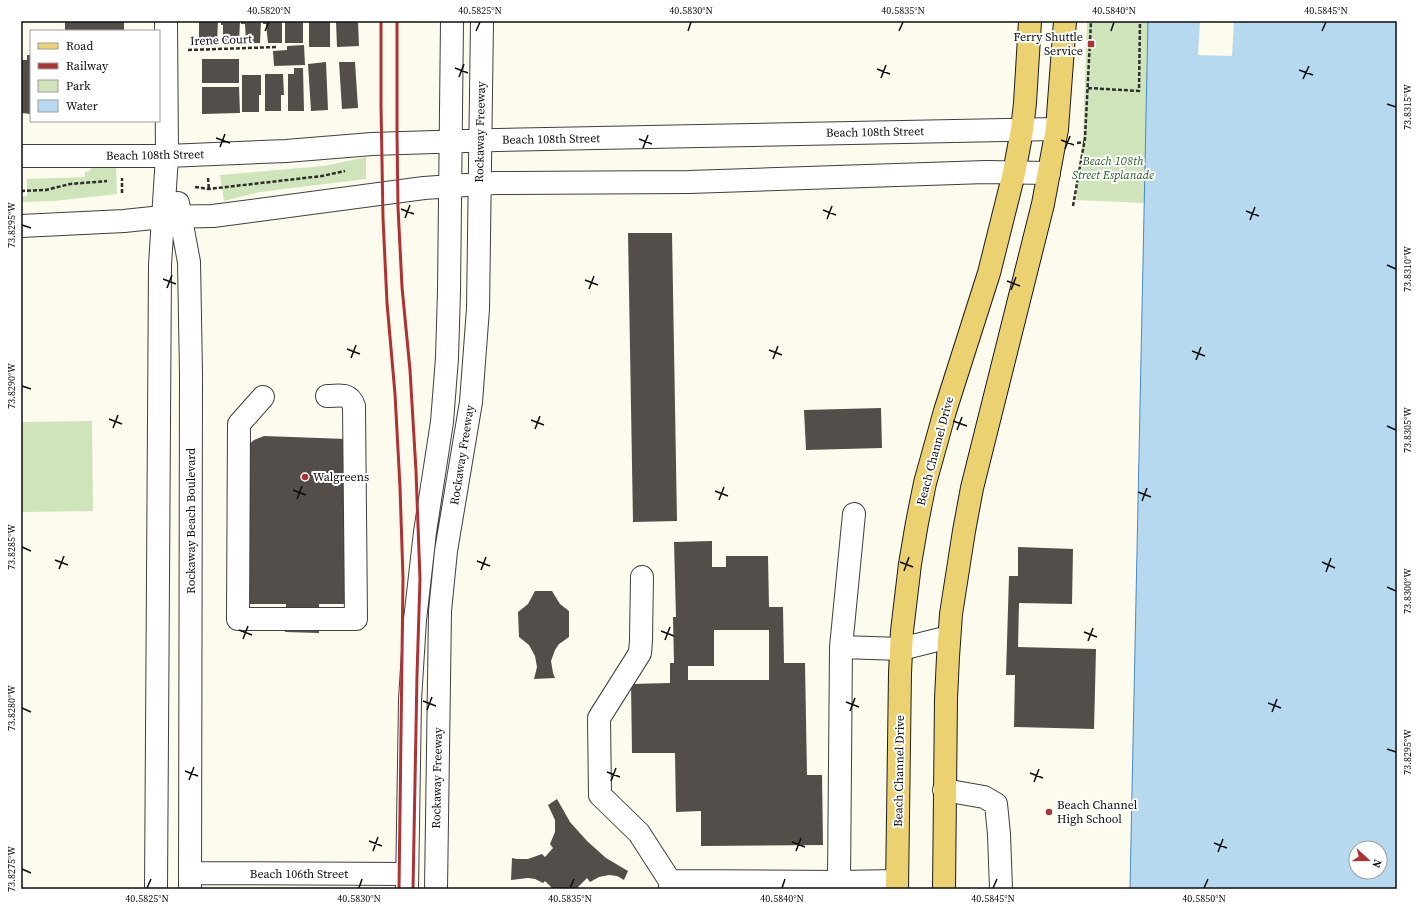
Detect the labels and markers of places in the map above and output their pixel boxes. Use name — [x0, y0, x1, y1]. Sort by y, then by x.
place label: Ferry Shuttle Service — [1013, 29, 1083, 59]
marker: Ferry Shuttle Service — [1086, 39, 1096, 49]
place label: Walgreens — [313, 469, 369, 485]
marker: Walgreens — [300, 472, 310, 482]
place label: Beach Channel High School — [1057, 797, 1138, 827]
marker: Beach Channel High School — [1044, 807, 1054, 817]

